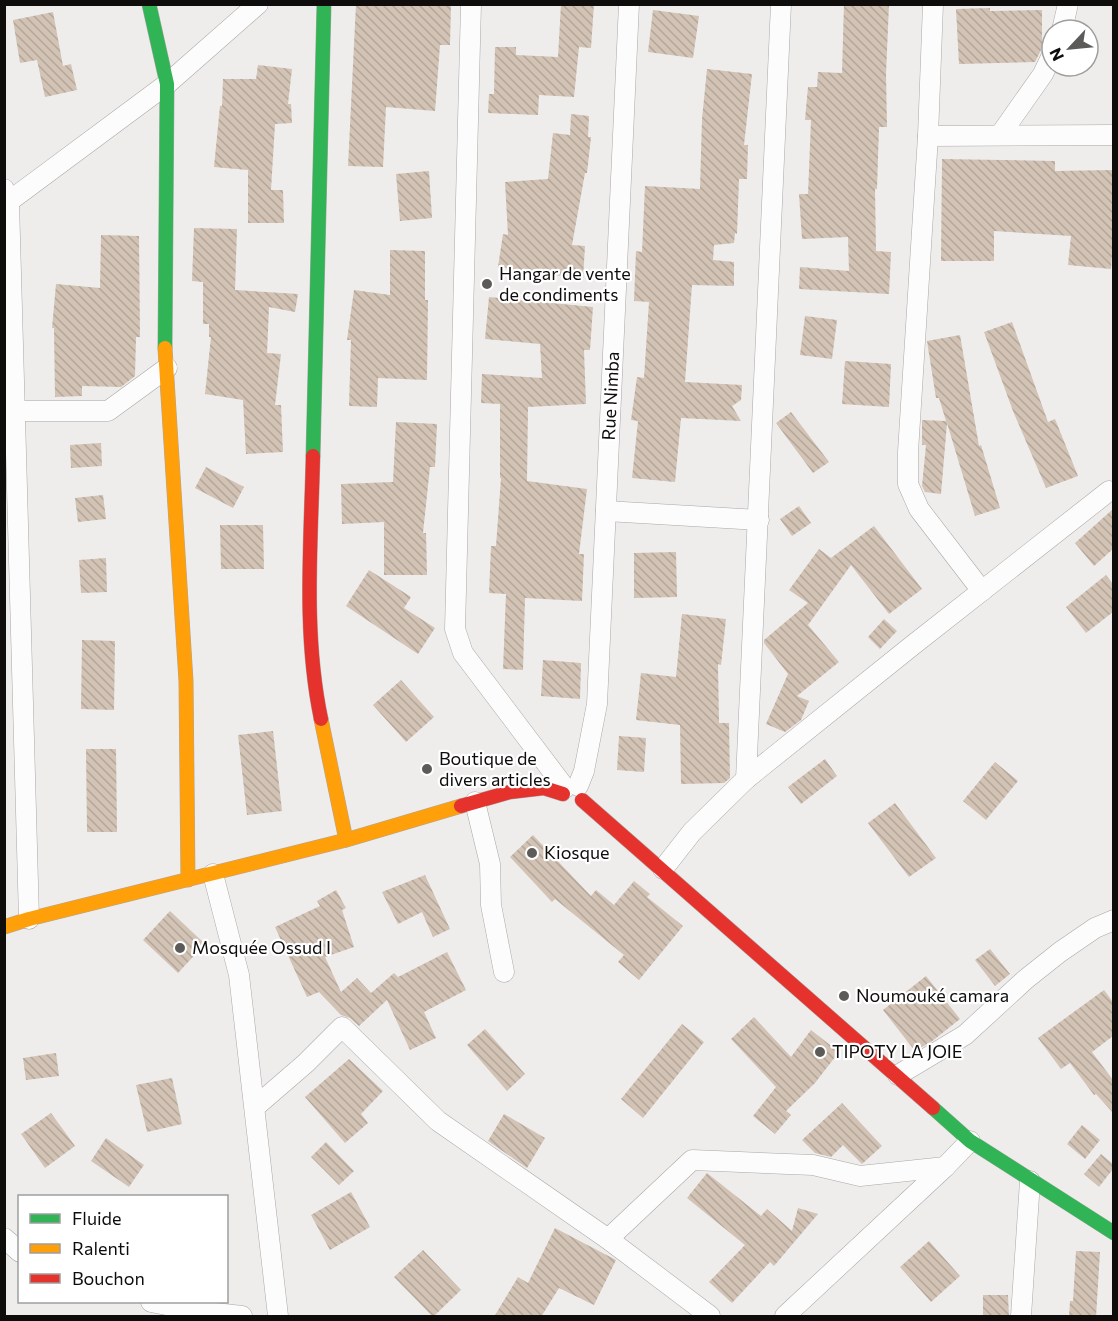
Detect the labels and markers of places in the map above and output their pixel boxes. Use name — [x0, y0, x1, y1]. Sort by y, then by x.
place label: Hangar de vente de condiments — [499, 262, 631, 305]
marker: Hangar de vente de condiments — [480, 277, 494, 291]
place label: Boutique de divers articles — [439, 747, 551, 790]
marker: Boutique de divers articles — [420, 762, 434, 776]
place label: Kiosque — [544, 841, 610, 863]
marker: Kiosque — [525, 846, 539, 860]
place label: Mosquée Ossud I — [192, 936, 331, 958]
marker: Mosquée Ossud I — [173, 941, 187, 955]
place label: Noumouké camara — [856, 984, 1009, 1006]
marker: Noumouké camara — [837, 989, 851, 1003]
place label: TIPOTY LA JOIE — [832, 1040, 963, 1062]
marker: TIPOTY LA JOIE — [813, 1045, 827, 1059]

